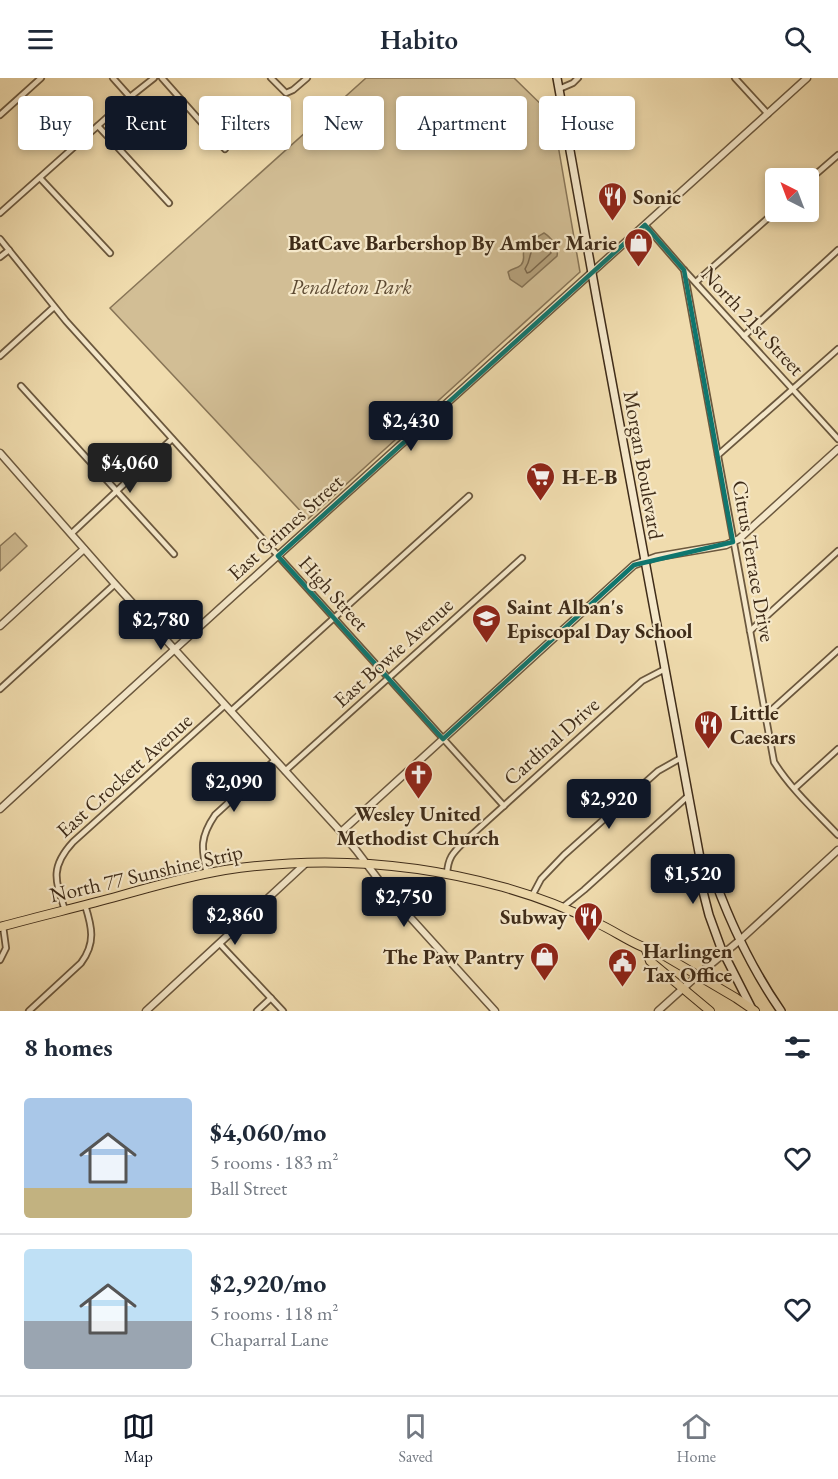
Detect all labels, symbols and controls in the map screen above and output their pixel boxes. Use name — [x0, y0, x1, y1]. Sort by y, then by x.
text: Habito — [380, 22, 458, 57]
icon: menu — [24, 23, 57, 56]
icon: search — [781, 23, 814, 56]
chip: Buy — [18, 96, 93, 150]
chip: Rent — [105, 96, 187, 150]
chip: Filters — [199, 96, 291, 150]
chip: New — [303, 96, 384, 150]
chip: Apartment — [396, 96, 527, 150]
chip: House — [539, 96, 635, 150]
north arrow — [765, 168, 819, 222]
map controls — [765, 168, 819, 222]
restaurant icon: Sonic — [596, 180, 628, 222]
place label: Sonic — [633, 183, 681, 210]
shop icon: BatCave Barbershop By Amber Marie — [622, 226, 654, 268]
place label: BatCave Barbershop By Amber Marie — [288, 229, 617, 256]
street label: North 21st Street — [696, 261, 811, 382]
park label: Pendleton Park — [290, 273, 412, 300]
street label: Morgan Boulevard — [618, 388, 670, 542]
pin: $2,430 — [362, 401, 460, 452]
text: $2,430 — [383, 407, 439, 433]
pin: $4,060 — [81, 443, 179, 494]
text: $4,060 — [102, 449, 158, 475]
supermarket icon: H-E-B — [525, 460, 557, 502]
place label: H-E-B — [562, 463, 617, 490]
street label: East Grimes Street — [222, 468, 349, 586]
street label: Citrus Terrace Drive — [727, 478, 781, 644]
street label: High Street — [293, 550, 375, 637]
street label: East Bowie Avenue — [328, 591, 458, 713]
place label: Saint Alban's Episcopal Day School — [507, 593, 693, 644]
pin: $2,780 — [112, 600, 210, 651]
school or university icon: Saint Alban's Episcopal Day School — [470, 602, 502, 644]
text: $2,780 — [133, 606, 189, 632]
street label: Cardinal Drive — [498, 691, 604, 791]
place label: Little Caesars — [730, 699, 796, 750]
street label: East Crockett Avenue — [50, 707, 198, 843]
restaurant icon: Little Caesars — [693, 708, 725, 750]
church icon: Wesley United Methodist Church — [402, 758, 434, 800]
pin: $2,090 — [185, 762, 283, 813]
text: $2,090 — [206, 768, 262, 794]
pin: $2,920 — [560, 779, 658, 830]
text: $2,920 — [581, 785, 637, 811]
place label: Wesley United Methodist Church — [337, 800, 500, 851]
street label: North 77 Sunshine Strip — [47, 838, 245, 908]
pin: $1,520 — [644, 854, 742, 905]
text: $1,520 — [665, 860, 721, 886]
pin: $2,750 — [355, 877, 453, 928]
text: $2,750 — [376, 883, 432, 909]
pin: $2,860 — [186, 895, 284, 946]
restaurant icon: Subway — [572, 900, 604, 942]
text: $2,860 — [207, 901, 263, 927]
place label: Subway — [500, 903, 568, 930]
place label: Harlingen Tax Office — [643, 937, 733, 988]
shop icon: The Paw Pantry — [529, 940, 561, 982]
place label: The Paw Pantry — [383, 943, 525, 970]
public building icon: Harlingen Tax Office — [606, 946, 638, 988]
text: 8 homes — [24, 1030, 113, 1064]
icon: filters — [781, 1031, 814, 1064]
text: $4,060/mo — [210, 1115, 326, 1149]
icon: home — [72, 1122, 144, 1194]
icon: heart — [781, 1142, 814, 1175]
text: 5 rooms · 183 m² — [210, 1149, 338, 1175]
text: Ball Street — [210, 1175, 287, 1201]
text: $2,920/mo — [210, 1266, 326, 1300]
icon: home — [72, 1273, 144, 1345]
icon: heart — [781, 1293, 814, 1326]
text: 5 rooms · 118 m² — [210, 1300, 338, 1326]
text: Chaparral Lane — [210, 1326, 329, 1352]
tab: Map — [122, 1410, 155, 1467]
tab: Saved — [399, 1410, 433, 1467]
tab: Home — [677, 1410, 716, 1467]

